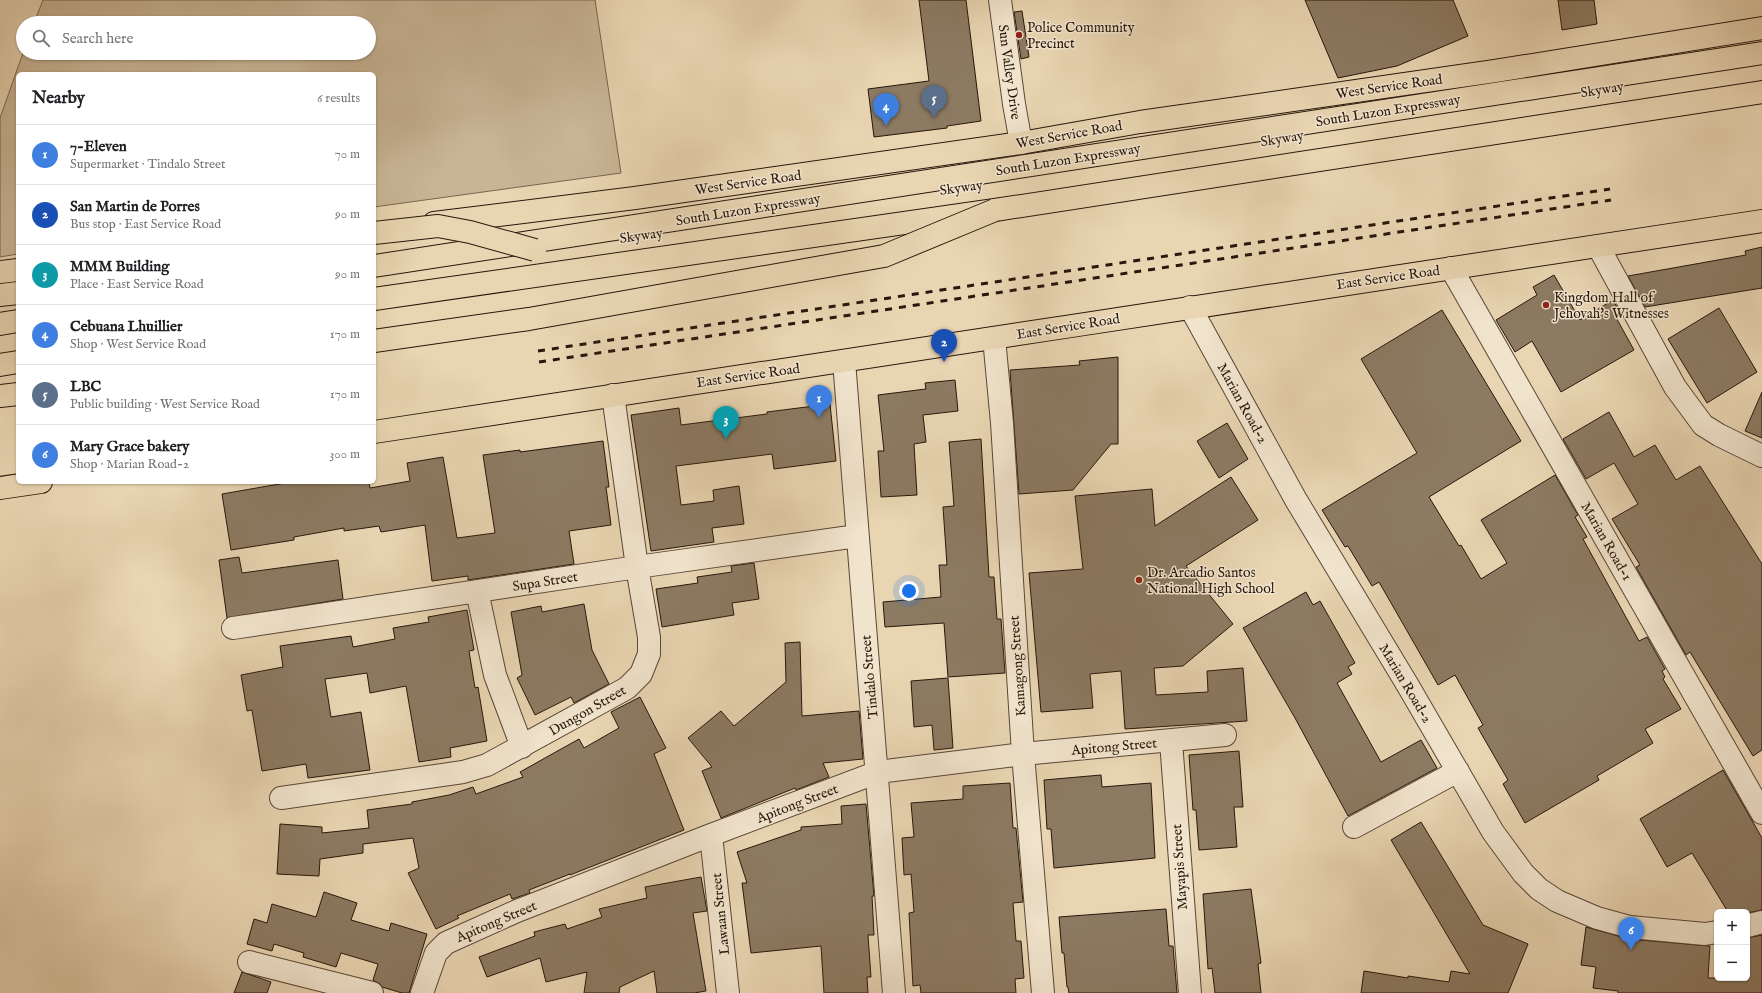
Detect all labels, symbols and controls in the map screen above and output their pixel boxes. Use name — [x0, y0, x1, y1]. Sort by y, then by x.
search box — [16, 16, 376, 60]
place label: Police Community Precinct — [1027, 19, 1135, 53]
street label: Sun Valley Drive — [993, 23, 1025, 121]
icon: search — [30, 27, 52, 49]
text: Search here — [62, 29, 133, 48]
marker: Police Community Precinct — [1014, 30, 1024, 40]
street label: West Service Road — [1335, 71, 1444, 103]
street label: Skyway — [1579, 78, 1625, 102]
pin: 5 — [921, 85, 947, 118]
text: Nearby — [32, 88, 85, 109]
text: 6 results — [317, 90, 360, 107]
street label: South Luzon Expressway — [1314, 91, 1462, 131]
pin: 4 — [873, 93, 899, 126]
street label: West Service Road — [1015, 117, 1124, 153]
street label: Skyway — [1259, 127, 1305, 151]
text: 7-Eleven — [70, 137, 127, 156]
street label: South Luzon Expressway — [994, 140, 1142, 180]
text: 1 — [43, 146, 47, 163]
text: 70 m — [335, 146, 360, 163]
text: Supermarket · Tindalo Street — [70, 156, 225, 173]
street label: West Service Road — [694, 167, 803, 199]
street label: Skyway — [938, 176, 984, 200]
street label: South Luzon Expressway — [674, 190, 822, 230]
text: San Martin de Porres — [70, 197, 200, 216]
text: 2 — [42, 206, 48, 223]
text: 90 m — [335, 206, 360, 223]
text: Bus stop · East Service Road — [70, 216, 221, 233]
street label: Skyway — [618, 224, 664, 248]
text: MMM Building — [70, 257, 170, 276]
street label: East Service Road — [1335, 262, 1442, 294]
text: 3 — [43, 266, 47, 283]
text: 90 m — [335, 266, 360, 283]
text: Place · East Service Road — [70, 276, 204, 293]
place label: Kingdom Hall of Jehovah's Witnesses — [1552, 289, 1669, 323]
marker: Kingdom Hall of Jehovah's Witnesses — [1541, 300, 1551, 310]
street label: East Service Road — [1015, 310, 1122, 344]
text: Cebuana Lhuillier — [70, 317, 182, 336]
text: 4 — [42, 326, 48, 343]
text: 170 m — [330, 326, 360, 343]
pin: 2 — [931, 329, 957, 362]
text: Shop · West Service Road — [70, 336, 206, 353]
street label: East Service Road — [695, 360, 802, 392]
street label: Marian Road-2 — [1213, 360, 1272, 447]
text: LBC — [70, 377, 101, 396]
pin: 1 — [806, 385, 832, 418]
text: 5 — [43, 386, 47, 403]
text: 170 m — [330, 386, 360, 403]
text: Public building · West Service Road — [70, 396, 260, 413]
pin: 3 — [713, 406, 739, 439]
text: Mary Grace bakery — [70, 437, 189, 456]
text: 6 — [42, 446, 48, 463]
text: 300 m — [329, 446, 360, 463]
text: Shop · Marian Road-2 — [70, 456, 189, 473]
street label: Marian Road-1 — [1576, 499, 1636, 584]
place label: Dr. Arcadio Santos National High School — [1147, 564, 1275, 598]
street label: Supa Street — [511, 568, 579, 596]
marker: Dr. Arcadio Santos National High School — [1134, 575, 1144, 585]
your location — [899, 581, 919, 601]
street label: Kamagong Street — [1005, 615, 1030, 717]
street label: Tindalo Street — [857, 634, 883, 720]
street label: Marian Road-2 — [1374, 641, 1436, 727]
street label: Dungon Street — [546, 681, 630, 740]
street label: Apitong Street — [1070, 734, 1158, 760]
street label: Apitong Street — [753, 780, 841, 828]
street label: Mayapis Street — [1168, 823, 1192, 910]
street label: Lawaan Street — [708, 872, 734, 956]
street label: Apitong Street — [452, 897, 540, 947]
map controls — [1714, 909, 1750, 981]
button: + — [1714, 909, 1750, 945]
pin: 6 — [1618, 917, 1644, 950]
button: − — [1714, 945, 1750, 981]

